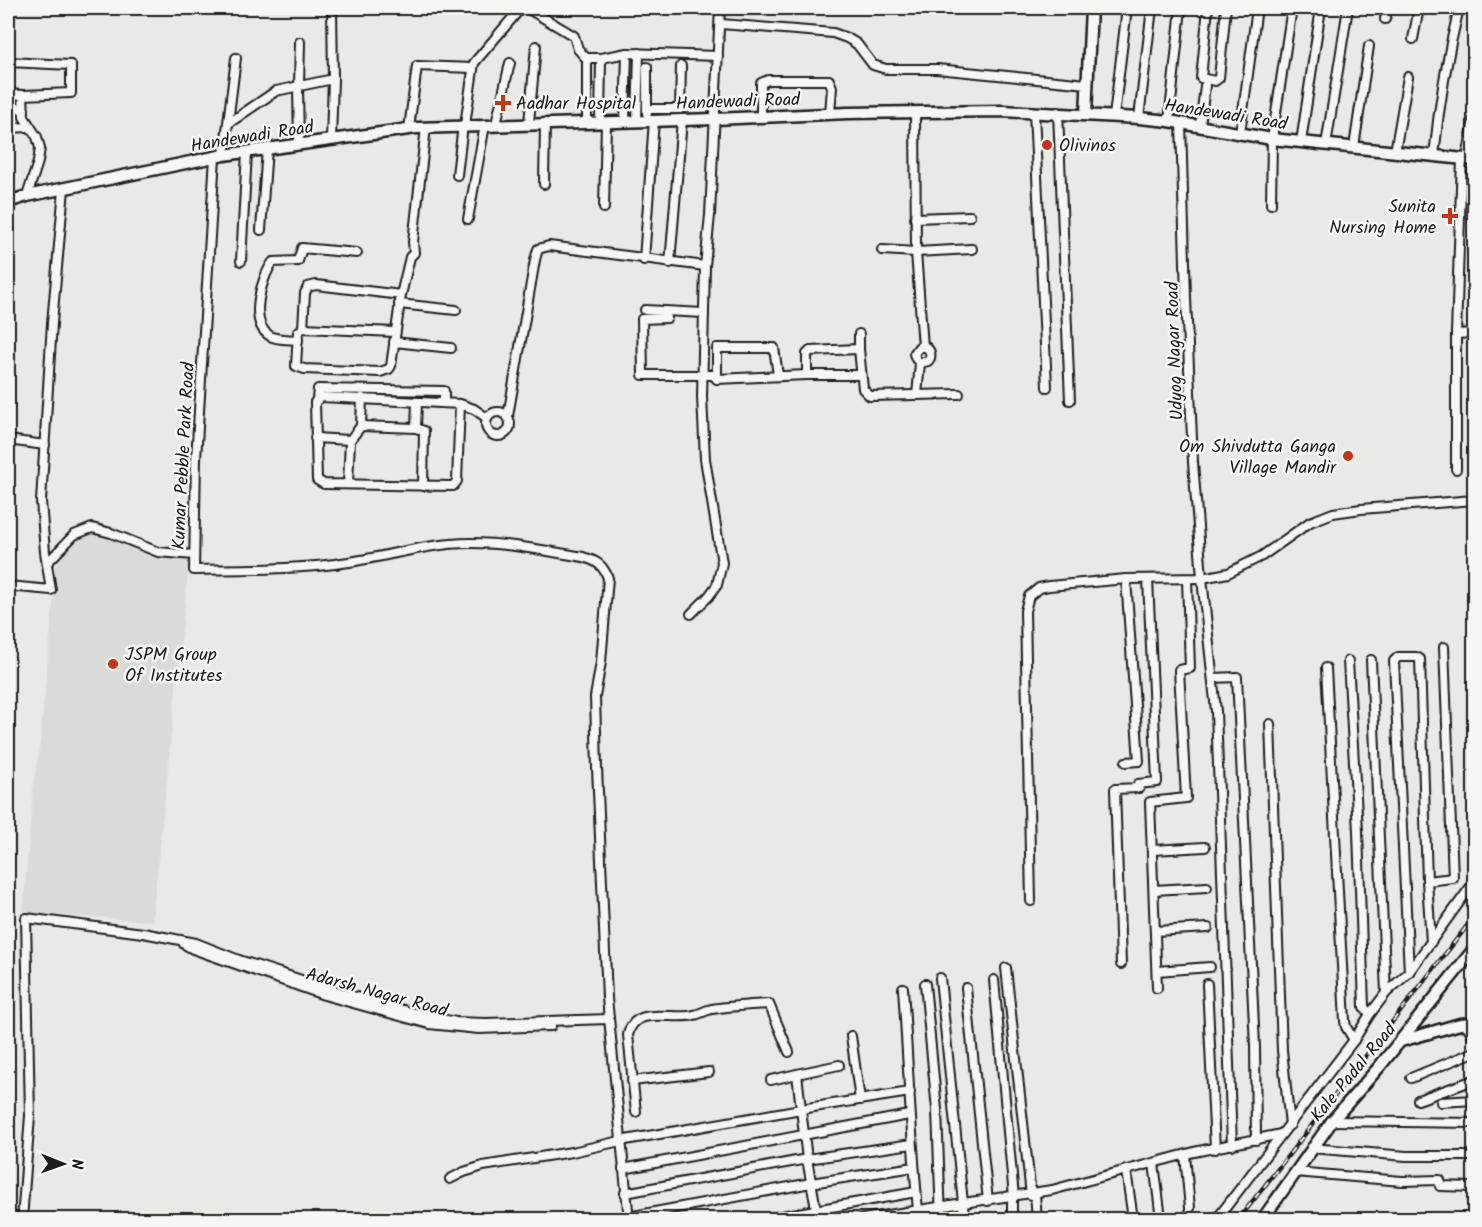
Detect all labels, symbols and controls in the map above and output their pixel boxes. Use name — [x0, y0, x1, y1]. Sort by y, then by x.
street label: Handewadi Road — [675, 86, 802, 119]
place label: Aadhar Hospital — [516, 90, 637, 119]
street label: Handewadi Road — [1162, 91, 1290, 140]
marker: Aadhar Hospital — [494, 94, 512, 112]
street label: Handewadi Road — [189, 113, 317, 162]
place label: Olivinos — [1059, 132, 1116, 161]
marker: Olivinos — [1040, 138, 1054, 152]
place label: Sunita Nursing Home — [1329, 193, 1436, 243]
marker: Sunita Nursing Home — [1441, 207, 1459, 225]
street label: Udyog Nagar Road — [1159, 280, 1192, 421]
street label: Kumar Pebble Park Road — [165, 361, 204, 551]
place label: Om Shivdutta Ganga Village Mandir — [1179, 433, 1337, 483]
marker: Om Shivdutta Ganga Village Mandir — [1341, 449, 1355, 463]
place label: JSPM Group Of Institutes — [125, 641, 223, 691]
marker: JSPM Group Of Institutes — [106, 657, 120, 671]
street label: Adarsh Nagar Road — [302, 961, 452, 1027]
street label: Kale Padal Road — [1304, 1016, 1405, 1129]
north arrow — [33, 1134, 93, 1194]
text: N — [64, 1159, 89, 1170]

